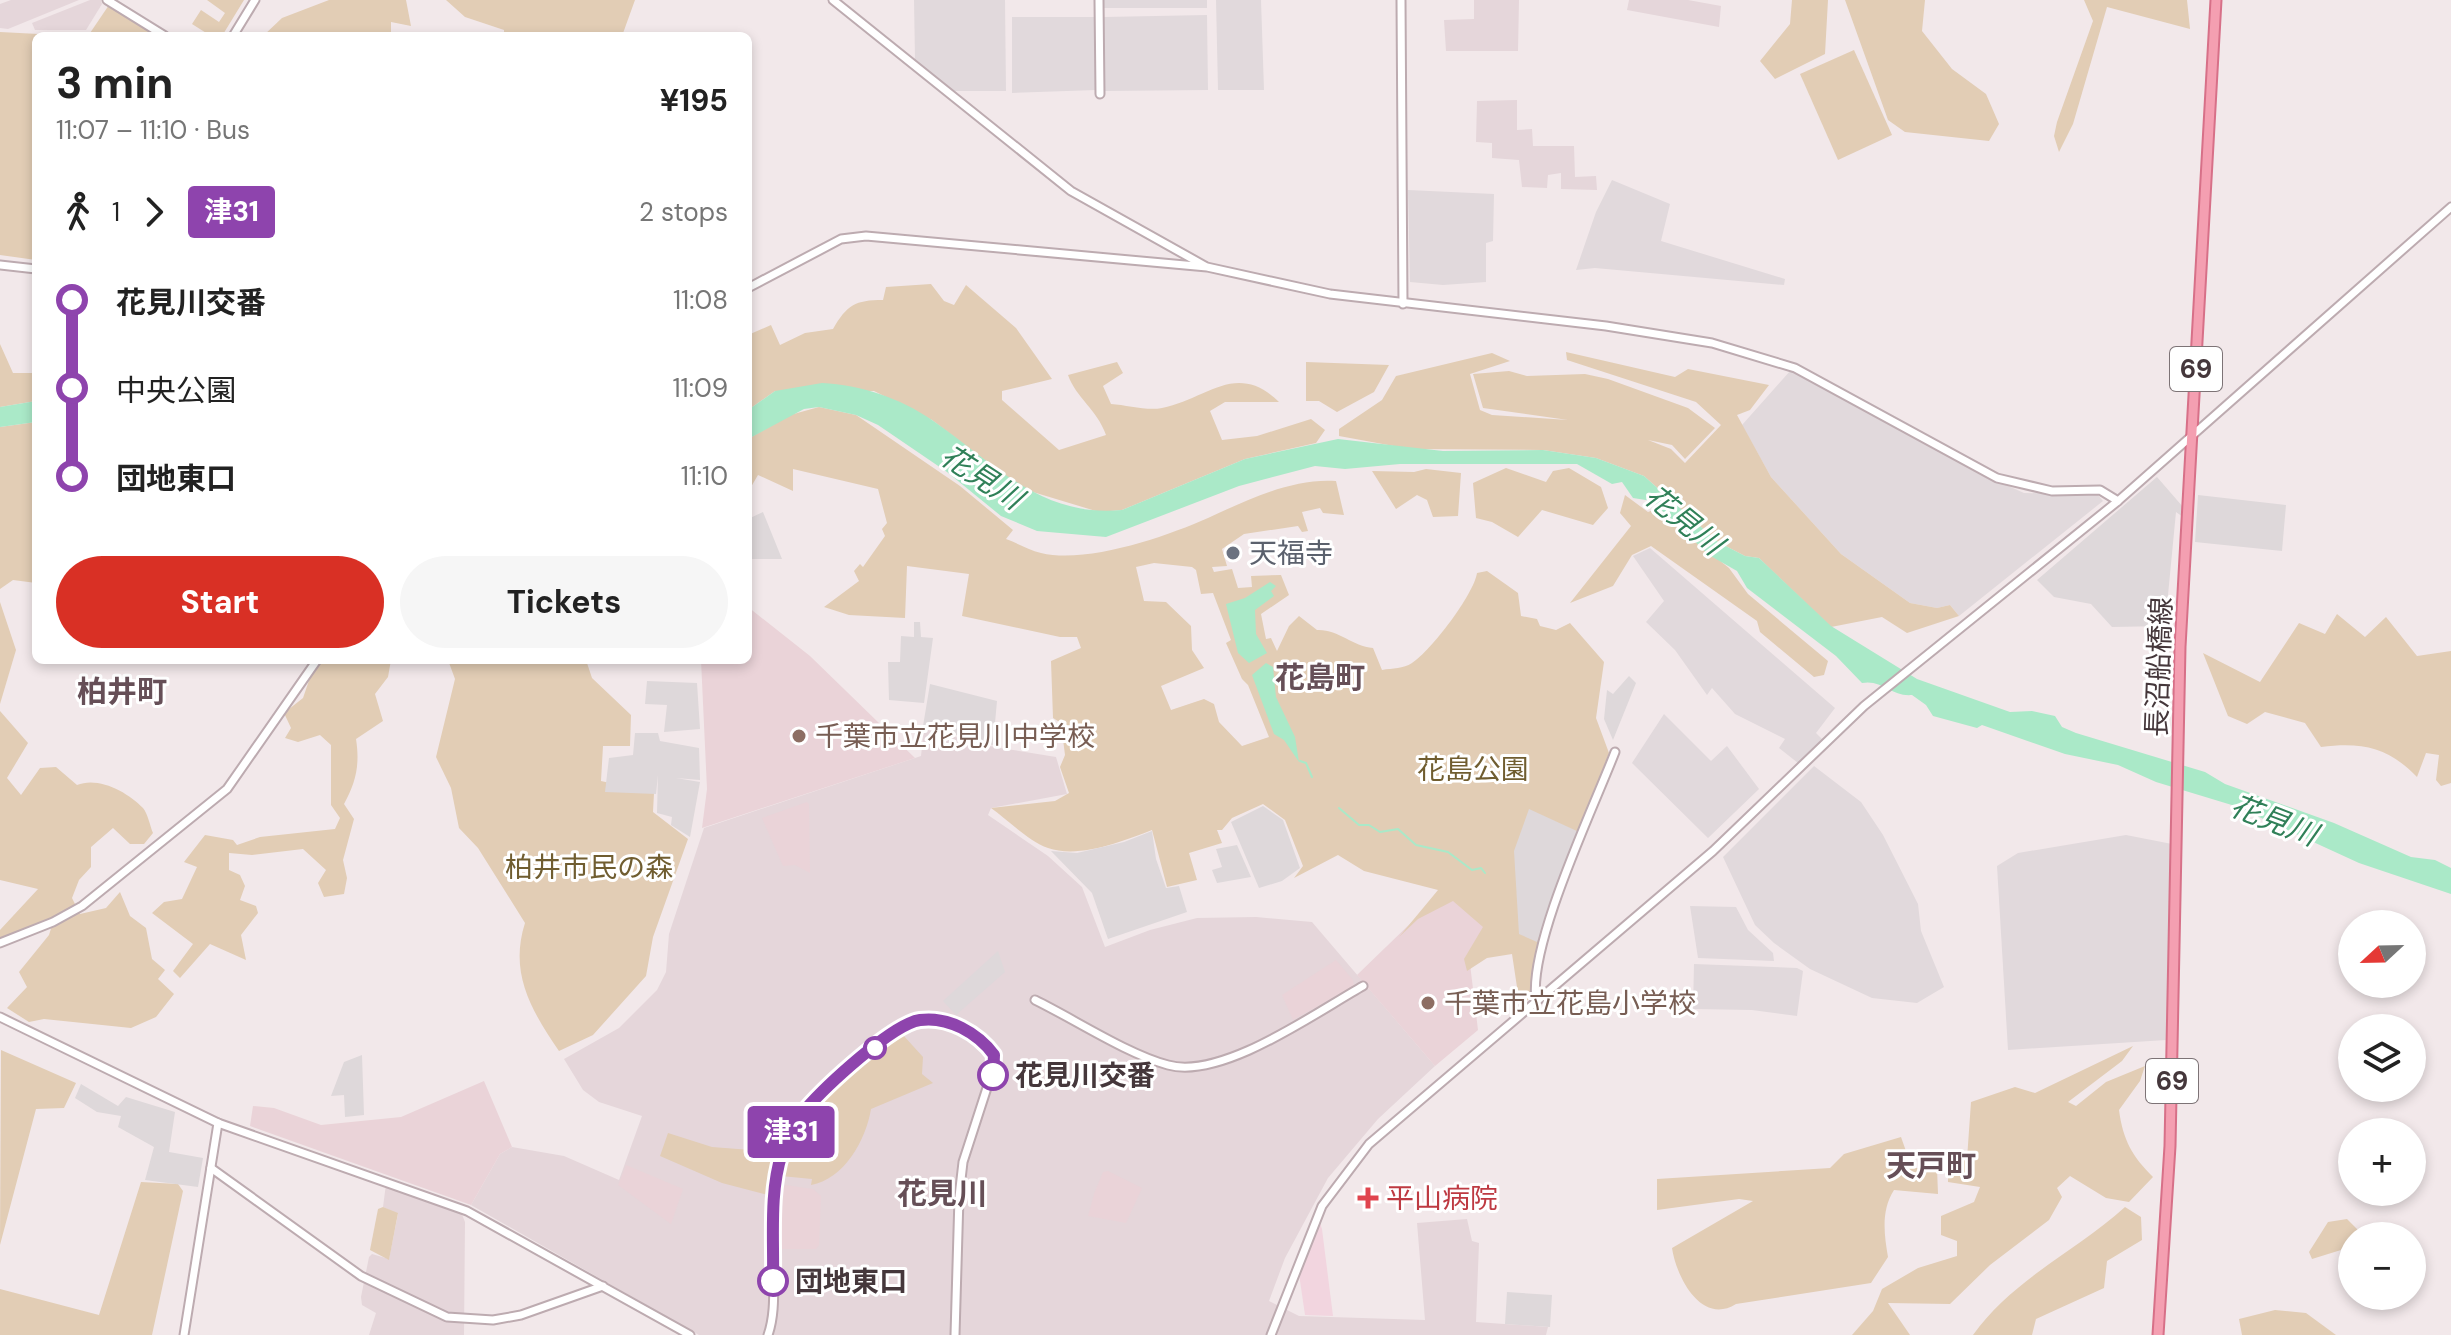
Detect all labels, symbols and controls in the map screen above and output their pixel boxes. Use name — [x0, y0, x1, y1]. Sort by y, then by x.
text: 3 min — [56, 54, 173, 112]
text: ¥195 — [660, 81, 728, 120]
text: 11:07 – 11:10 · Bus — [56, 113, 250, 147]
icon: walk — [56, 190, 100, 234]
icon: forward — [132, 190, 176, 234]
text: 津31 — [204, 193, 259, 230]
text: 1 — [112, 195, 120, 229]
text: 2 stops — [639, 195, 728, 229]
text: 花見川交番 — [116, 283, 266, 322]
text: 11:08 — [673, 283, 728, 317]
road number: 69 — [2170, 347, 2222, 391]
text: 中央公園 — [116, 371, 236, 410]
text: 11:09 — [672, 371, 728, 405]
water label: 花見川 — [934, 436, 1033, 519]
text: 団地東口 — [116, 459, 236, 498]
text: 11:10 — [681, 459, 728, 493]
water label: 花見川 — [1637, 477, 1734, 565]
place label: 天福寺 — [1249, 535, 1333, 572]
marker: 天福寺 — [1224, 544, 1242, 562]
button: Start — [56, 556, 384, 648]
button: Tickets — [400, 556, 728, 648]
street label: 長沼船橋線 — [2138, 596, 2180, 738]
district label: 花島町 — [1275, 658, 1365, 697]
district label: 柏井町 — [77, 672, 167, 711]
place label: 千葉市立花見川中学校 — [815, 718, 1095, 755]
marker: 千葉市立花見川中学校 — [790, 727, 808, 745]
park label: 花島公園 — [1417, 751, 1529, 788]
water label: 花見川 — [2225, 786, 2326, 855]
park label: 柏井市民の森 — [505, 849, 673, 886]
north arrow — [2338, 910, 2426, 998]
map controls — [2338, 910, 2426, 1310]
place label: 千葉市立花島小学校 — [1444, 985, 1696, 1022]
marker: 千葉市立花島小学校 — [1419, 994, 1437, 1012]
button: layers — [2338, 1014, 2426, 1102]
unlabelled marker — [864, 1037, 886, 1059]
place label: 花見川交番 — [1015, 1057, 1155, 1094]
road number: 69 — [2146, 1059, 2198, 1103]
marker: 花見川交番 — [978, 1060, 1008, 1090]
line badge: 津31 — [745, 1106, 837, 1158]
text: 津31 — [764, 1113, 818, 1150]
button: + — [2338, 1118, 2426, 1206]
district label: 天戸町 — [1886, 1146, 1976, 1185]
district label: 花見川 — [897, 1174, 987, 1213]
place label: 平山病院 — [1386, 1180, 1498, 1217]
marker: 平山病院 — [1357, 1187, 1379, 1209]
button: − — [2338, 1222, 2426, 1310]
place label: 団地東口 — [795, 1263, 907, 1300]
marker: 団地東口 — [758, 1266, 788, 1296]

